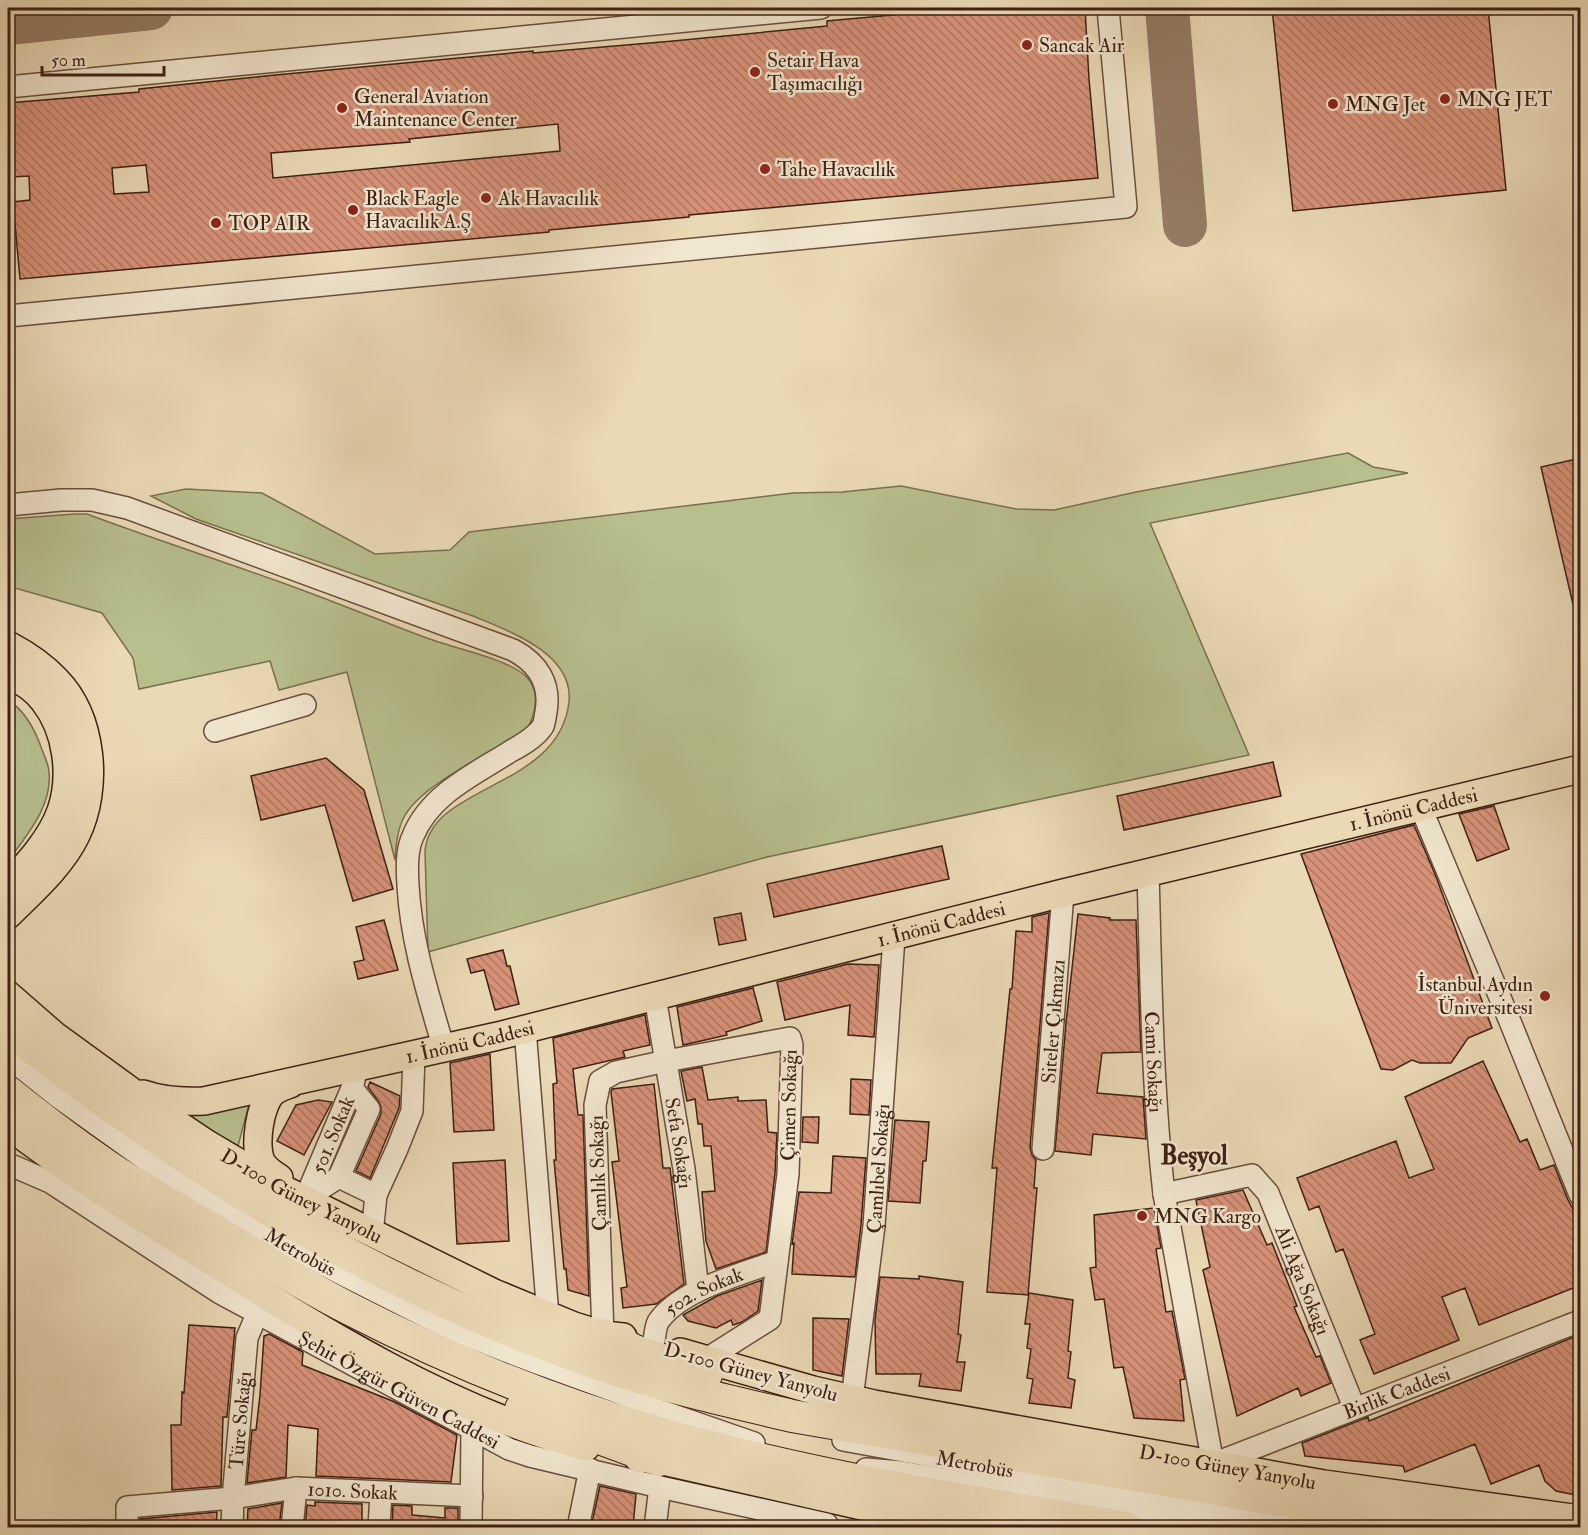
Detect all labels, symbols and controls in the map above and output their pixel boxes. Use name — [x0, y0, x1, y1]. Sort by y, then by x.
place label: Sancak Air — [1039, 33, 1125, 58]
marker: Sancak Air — [1020, 38, 1034, 52]
scale bar — [42, 39, 164, 77]
place label: Setair Hava Taşımacılığı — [767, 48, 863, 96]
text: 50 m — [51, 49, 86, 72]
marker: Setair Hava Taşımacılığı — [748, 65, 762, 79]
place label: General Aviation Maintenance Center — [354, 84, 517, 132]
place label: MNG JET — [1457, 87, 1553, 112]
place label: MNG Jet — [1345, 92, 1426, 117]
marker: MNG JET — [1438, 92, 1452, 106]
marker: MNG Jet — [1326, 97, 1340, 111]
marker: General Aviation Maintenance Center — [335, 101, 349, 115]
place label: Tahe Havacılık — [777, 157, 896, 182]
marker: Tahe Havacılık — [758, 162, 772, 176]
place label: Black Eagle Havacılık A.Ş — [365, 186, 471, 234]
place label: Ak Havacılık — [497, 186, 599, 211]
marker: Ak Havacılık — [479, 191, 493, 205]
marker: Black Eagle Havacılık A.Ş — [346, 203, 360, 217]
place label: TOP AIR — [228, 211, 311, 236]
marker: TOP AIR — [209, 216, 223, 230]
street label: 1. İnönü Caddesi — [1347, 782, 1480, 836]
street label: 1. İnönü Caddesi — [875, 896, 1008, 952]
street label: Siteler Çıkmazı — [1036, 958, 1070, 1084]
place label: İstanbul Aydın Üniversitesi — [1417, 972, 1533, 1020]
marker: İstanbul Aydın Üniversitesi — [1538, 989, 1552, 1003]
street label: Cami Sokağı — [1139, 1011, 1169, 1113]
street label: 1. İnönü Caddesi — [403, 1015, 537, 1069]
street label: Çimen Sokağı — [776, 1049, 802, 1161]
street label: 501. Sokak — [305, 1092, 360, 1177]
street label: Sefa Sokağı — [660, 1096, 699, 1190]
street label: Çamlıbel Sokağı — [861, 1103, 895, 1235]
street label: Çamlık Sokağı — [583, 1115, 613, 1231]
district label: Beşyol — [1160, 1140, 1228, 1173]
street label: D-100 Güney Yanyolu — [217, 1143, 387, 1249]
place label: MNG Kargo — [1154, 1204, 1261, 1229]
marker: MNG Kargo — [1135, 1209, 1149, 1223]
street label: Ali Ağa Sokağı — [1269, 1221, 1336, 1339]
street label: Metrobüs — [260, 1222, 341, 1282]
street label: 502. Sokak — [659, 1261, 747, 1321]
street label: Şehit Özgür Güven Caddesi — [294, 1325, 504, 1454]
street label: D-100 Güney Yanyolu — [661, 1337, 841, 1407]
street label: Birlik Caddesi — [1339, 1360, 1454, 1425]
street label: Türe Sokağı — [223, 1370, 257, 1470]
street label: D-100 Güney Yanyolu — [1137, 1439, 1318, 1495]
street label: Metrobüs — [934, 1445, 1016, 1483]
street label: 1010. Sokak — [307, 1476, 399, 1505]

